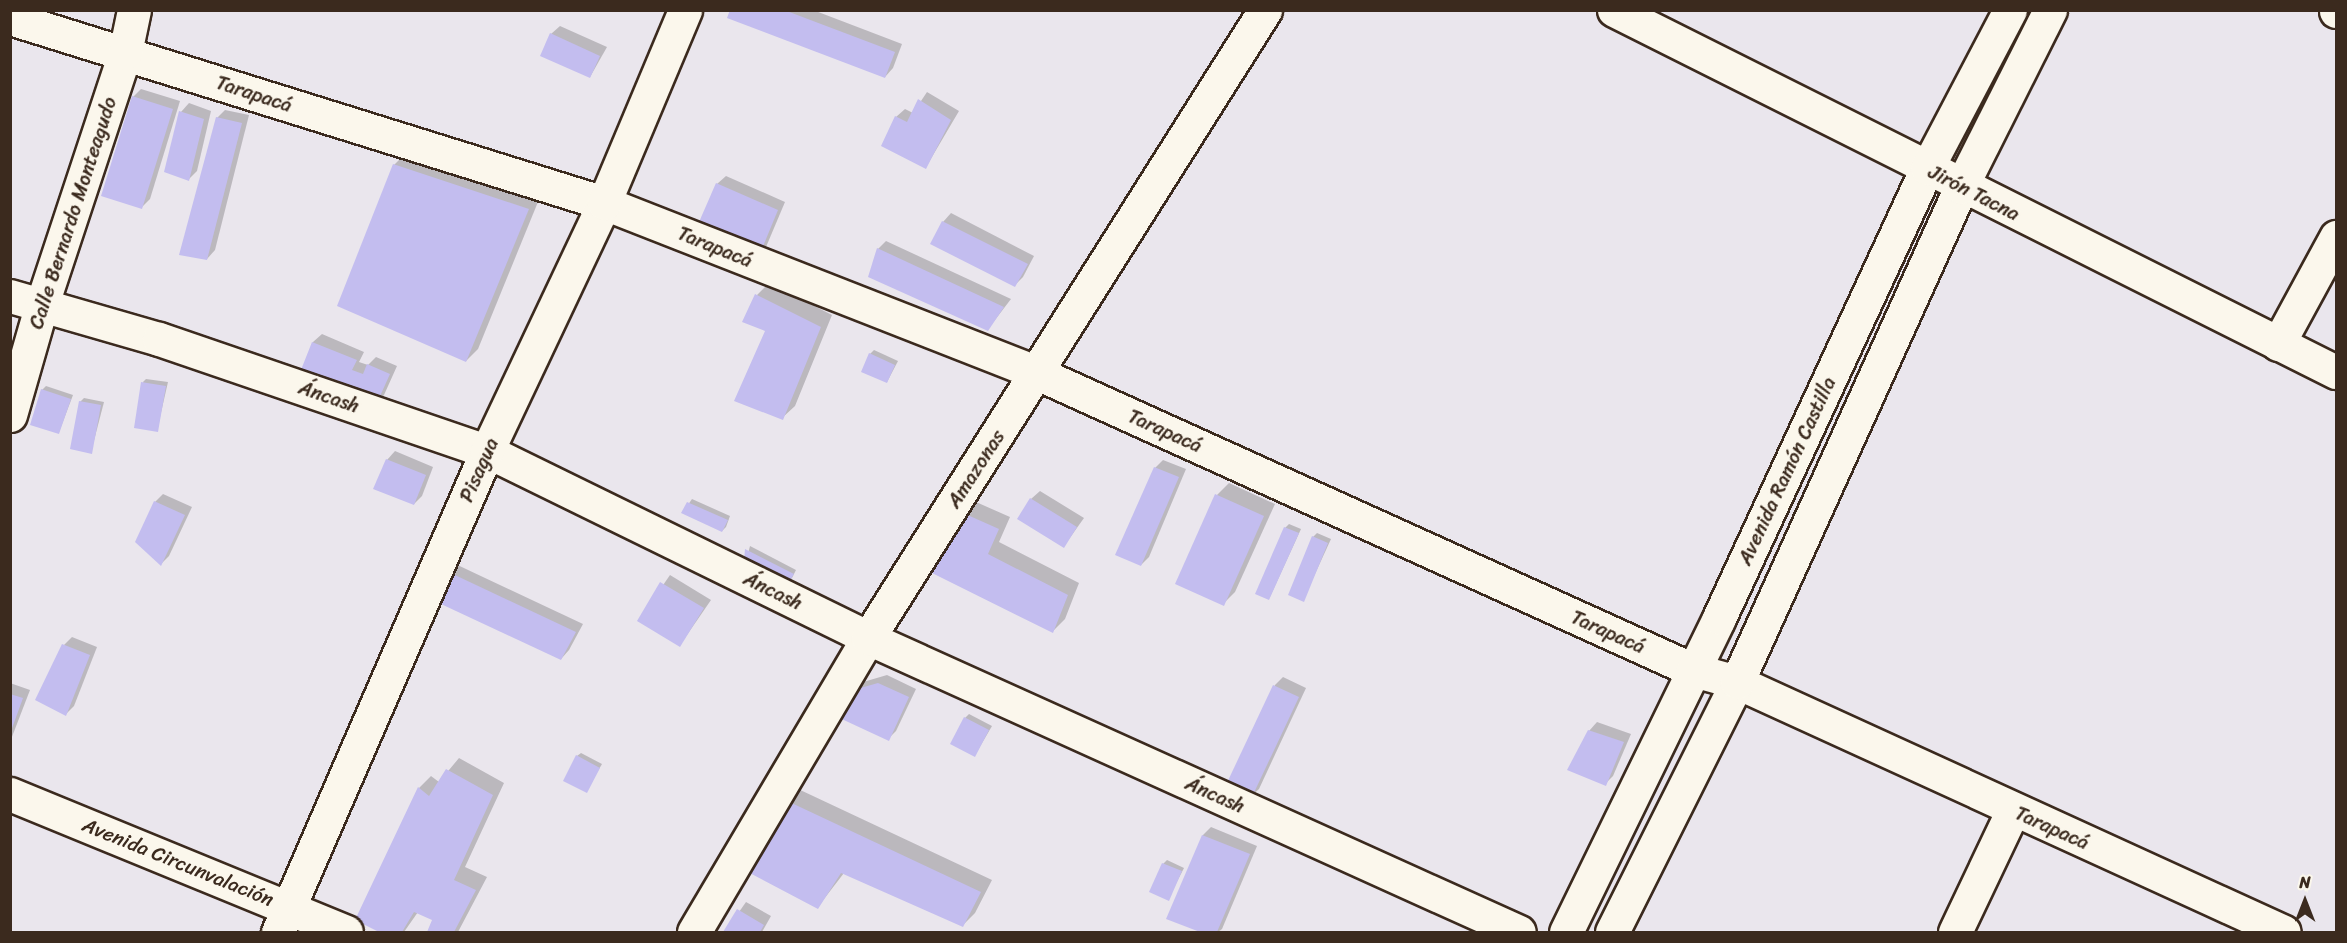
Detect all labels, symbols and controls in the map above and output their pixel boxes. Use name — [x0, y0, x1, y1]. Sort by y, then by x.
street label: Tarapacá — [213, 71, 295, 117]
street label: Calle Bernardo Monteagudo — [24, 94, 122, 332]
street label: Jirón Tacna — [1924, 160, 2024, 226]
street label: Tarapacá — [674, 221, 756, 273]
street label: Avenida Ramón Castilla — [1733, 373, 1841, 569]
street label: Áncash — [295, 375, 363, 419]
street label: Tarapacá — [1124, 404, 1206, 458]
street label: Amazonas — [942, 425, 1010, 513]
street label: Pisagua — [454, 434, 504, 506]
street label: Áncash — [740, 566, 806, 616]
street label: Tarapacá — [1567, 605, 1649, 659]
street label: Áncash — [1182, 771, 1248, 819]
street label: Tarapacá — [2011, 801, 2093, 855]
street label: Avenida Circunvalación — [79, 813, 277, 911]
text: N — [2299, 868, 2311, 897]
north arrow — [2275, 871, 2335, 931]

